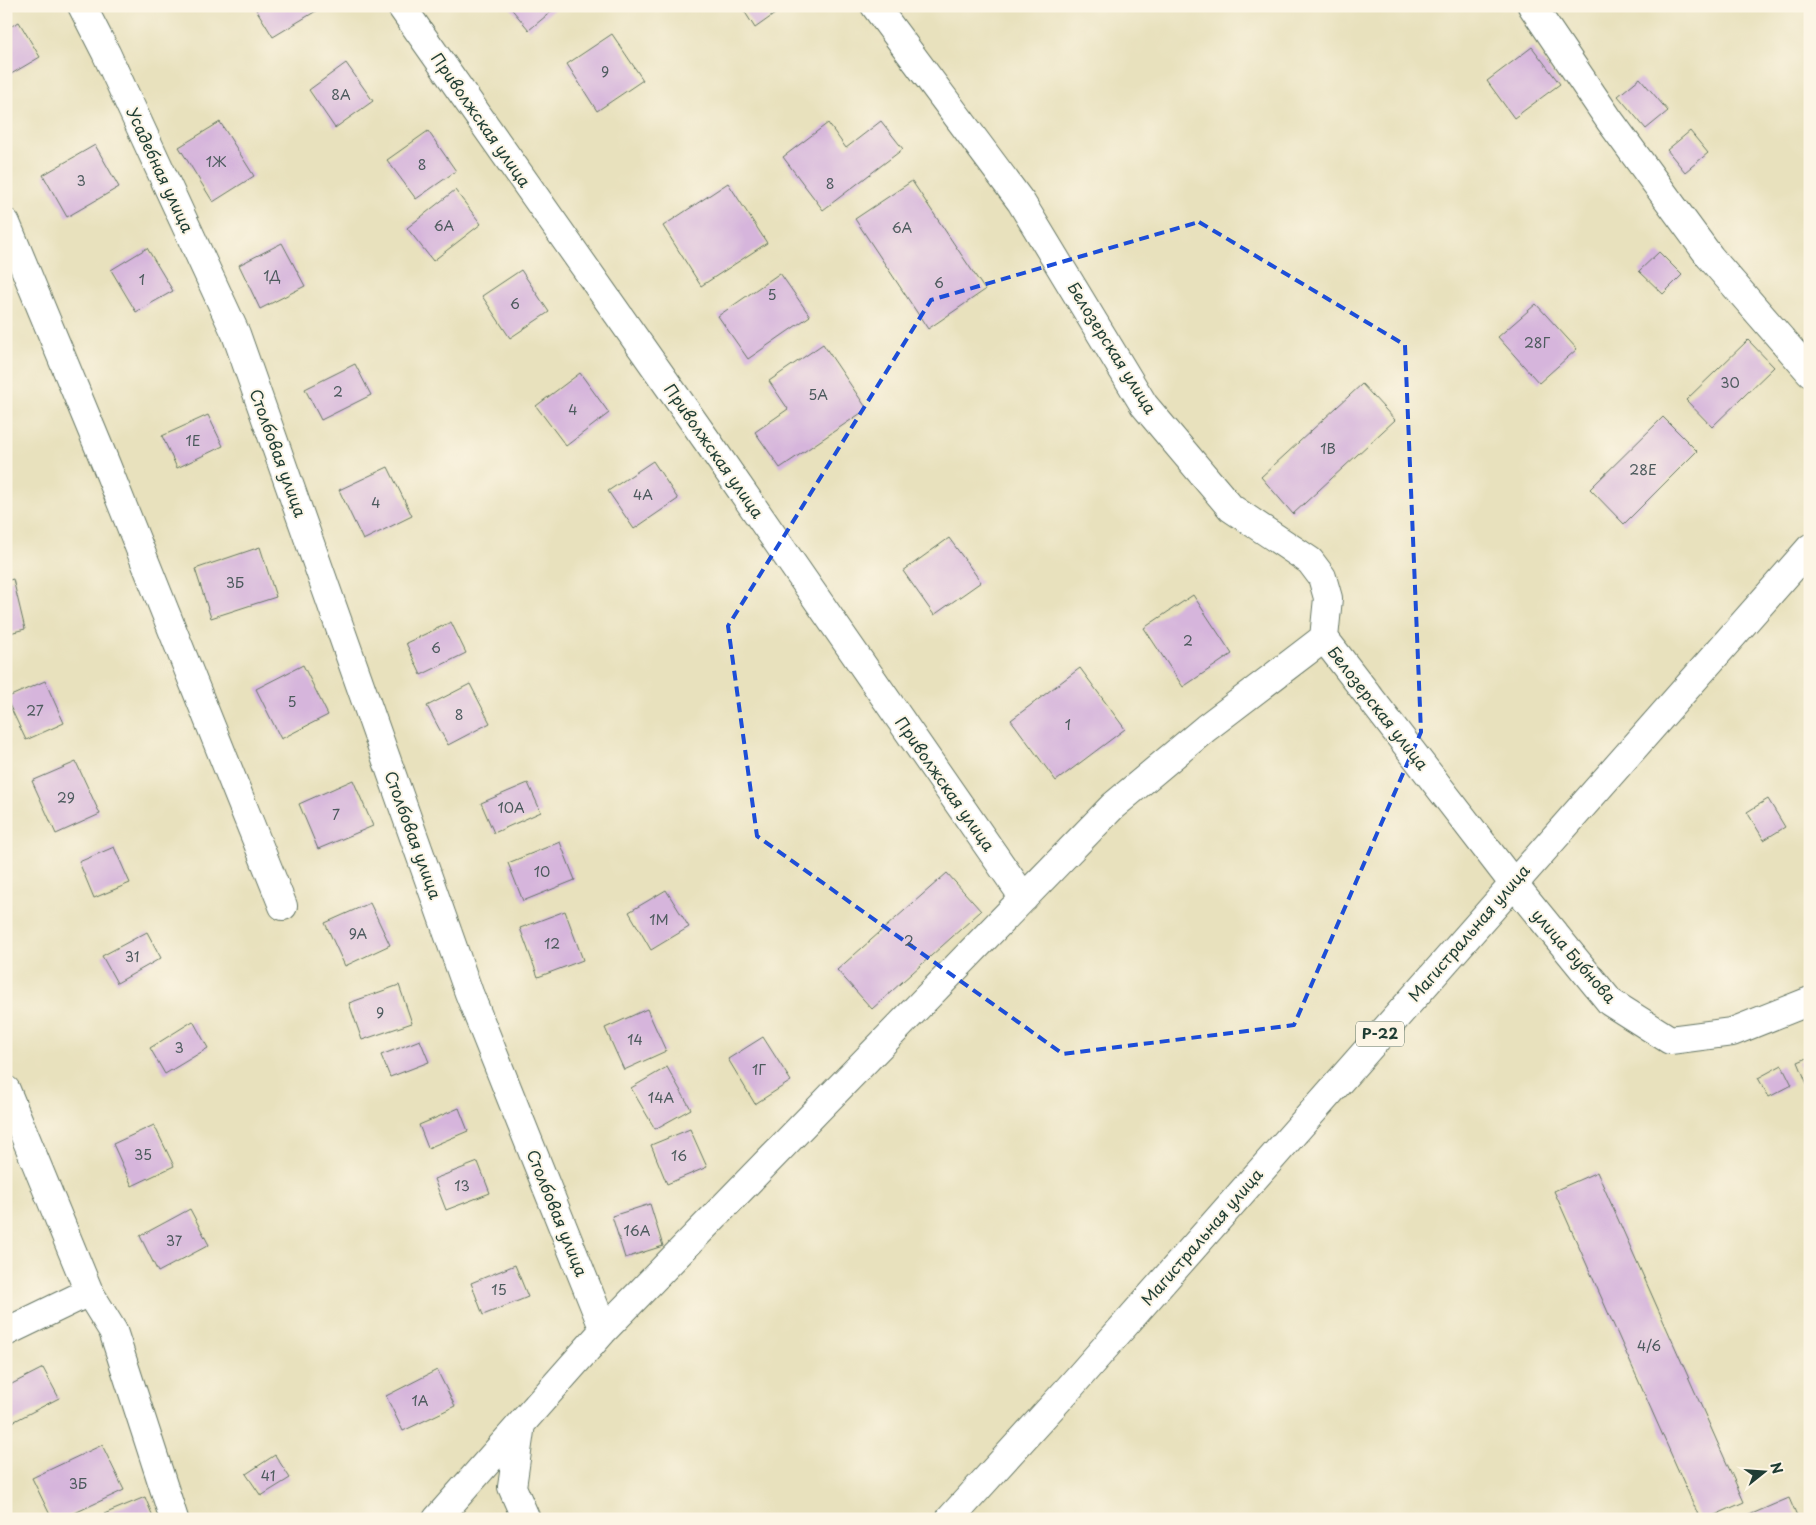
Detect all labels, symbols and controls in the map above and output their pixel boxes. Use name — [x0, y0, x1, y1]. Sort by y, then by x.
street label: Приволжская улица — [426, 47, 537, 192]
house number: 9 — [601, 61, 609, 82]
house number: 8А — [331, 84, 351, 105]
street label: Усадебная улица — [121, 103, 200, 236]
house number: 1Ж — [206, 151, 226, 172]
house number: 8 — [418, 154, 426, 175]
house number: 3 — [76, 170, 86, 191]
house number: 8 — [826, 173, 834, 194]
house number: 6А — [434, 215, 455, 236]
house number: 6А — [892, 217, 913, 238]
house number: 1Д — [263, 265, 281, 286]
house number: 1 — [139, 269, 145, 290]
house number: 6 — [934, 272, 944, 293]
street label: Белозерская улица — [1062, 277, 1163, 418]
house number: 5 — [767, 284, 777, 305]
house number: 6 — [510, 293, 520, 314]
house number: 28Г — [1524, 332, 1550, 353]
house number: 30 — [1720, 372, 1740, 393]
street label: Приволжская улица — [659, 378, 770, 523]
house number: 2 — [333, 381, 343, 402]
house number: 5А — [808, 384, 828, 405]
street label: Столбовая улица — [245, 385, 313, 520]
house number: 4 — [568, 399, 578, 420]
house number: 1Е — [185, 430, 201, 451]
house number: 1В — [1320, 438, 1336, 459]
house number: 28Е — [1629, 459, 1657, 480]
house number: 4А — [633, 484, 653, 505]
house number: 4 — [371, 492, 381, 513]
house number: 3Б — [226, 572, 244, 593]
house number: 2 — [1183, 630, 1193, 651]
house number: 6 — [431, 637, 441, 658]
street label: Белозерская улица — [1323, 640, 1435, 775]
house number: 5 — [287, 691, 297, 712]
house number: 27 — [26, 700, 44, 721]
house number: 8 — [455, 704, 463, 725]
street label: Приволжская улица — [890, 711, 1001, 856]
house number: 1 — [1065, 714, 1071, 735]
street label: Столбовая улица — [380, 767, 448, 902]
house number: 29 — [57, 787, 75, 808]
house number: 10А — [497, 797, 525, 818]
house number: 7 — [332, 804, 340, 825]
street label: Магистральная улица — [1402, 858, 1535, 1006]
house number: 10 — [534, 861, 550, 882]
street label: улица Бубнова — [1527, 903, 1623, 1008]
house number: 1М — [649, 909, 669, 930]
house number: 9А — [349, 923, 368, 944]
house number: 2 — [904, 930, 914, 951]
house number: 12 — [544, 933, 560, 954]
house number: 31 — [125, 946, 139, 967]
house number: 9 — [376, 1002, 384, 1023]
road number: Р-22 — [1356, 1022, 1404, 1046]
house number: 14 — [627, 1029, 643, 1050]
house number: 3 — [174, 1037, 184, 1058]
house number: 1Г — [752, 1059, 766, 1080]
house number: 14А — [648, 1087, 674, 1108]
house number: 35 — [134, 1144, 152, 1165]
house number: 16 — [671, 1145, 687, 1166]
street label: Столбовая улица — [522, 1146, 594, 1280]
street label: Магистральная улица — [1135, 1162, 1268, 1310]
house number: 13 — [454, 1175, 470, 1196]
house number: 16А — [624, 1220, 651, 1241]
house number: 37 — [166, 1230, 183, 1251]
house number: 15 — [491, 1279, 507, 1300]
house number: 4/6 — [1637, 1335, 1661, 1356]
house number: 1А — [411, 1390, 429, 1411]
north arrow — [1738, 1448, 1788, 1498]
text: N — [1765, 1460, 1789, 1476]
house number: 41 — [261, 1465, 275, 1486]
house number: 3Б — [69, 1473, 87, 1494]

